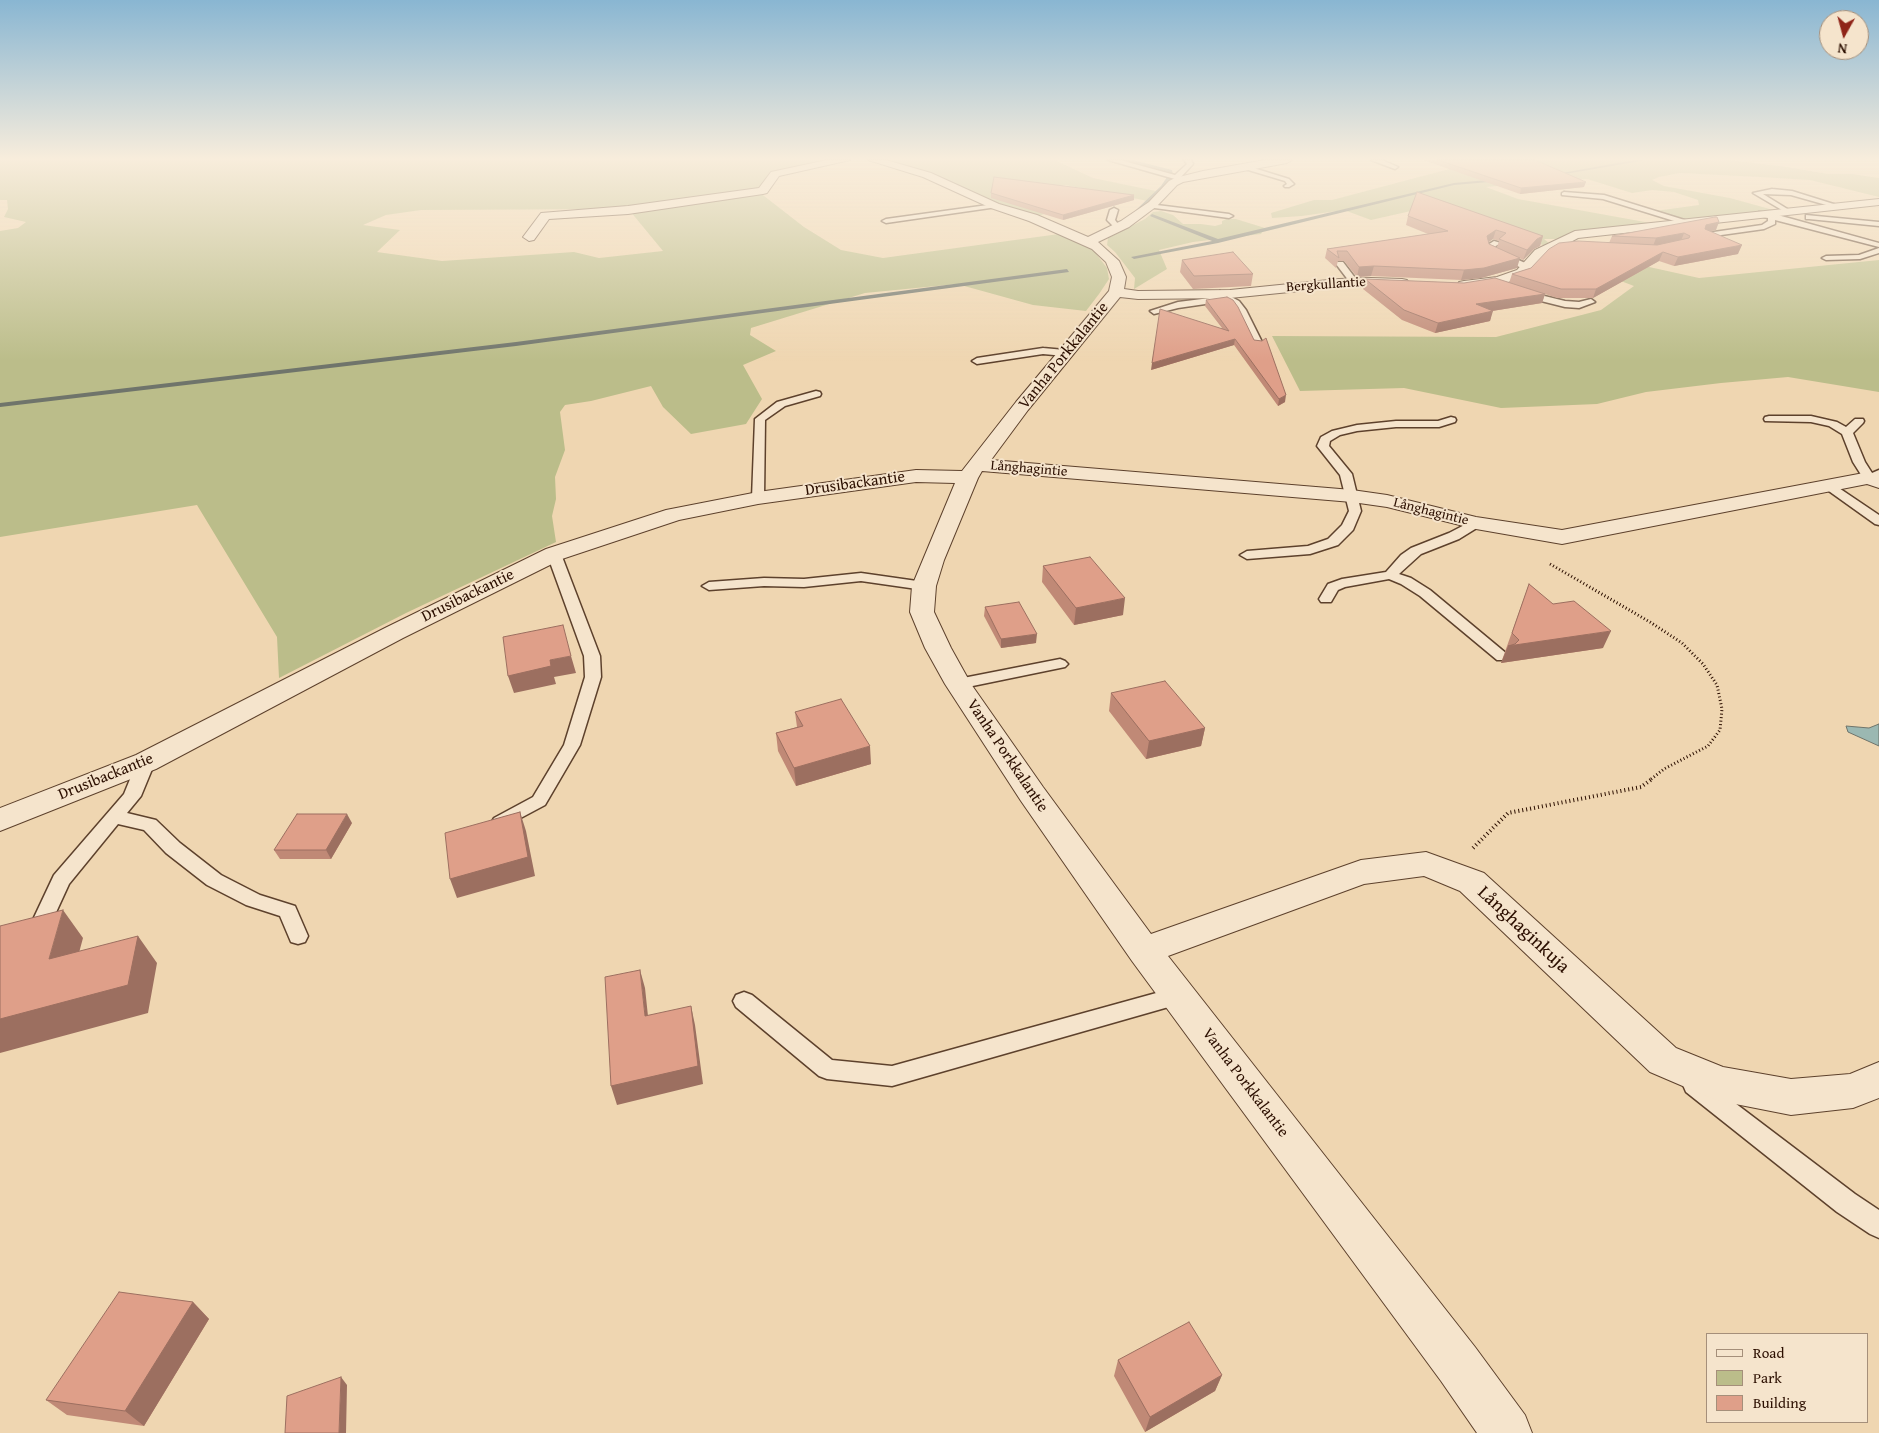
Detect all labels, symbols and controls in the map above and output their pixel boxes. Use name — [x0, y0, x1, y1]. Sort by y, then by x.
north arrow — [1819, 10, 1869, 60]
text: N — [1836, 38, 1848, 59]
street label: Bergkullantie — [1286, 274, 1366, 296]
street label: Vanha Porkkalantie — [1015, 299, 1113, 413]
street label: Långhagintie — [990, 457, 1068, 481]
street label: Drusibackantie — [804, 467, 906, 501]
street label: Långhagintie — [1392, 495, 1470, 529]
street label: Drusibackantie — [418, 565, 518, 627]
street label: Vanha Porkkalantie — [962, 696, 1052, 816]
street label: Drusibackantie — [56, 749, 156, 805]
street label: Långhaginkuja — [1472, 882, 1574, 978]
street label: Vanha Porkkalantie — [1198, 1025, 1292, 1141]
legend — [1706, 1333, 1869, 1423]
text: Road — [1753, 1342, 1784, 1363]
text: Park — [1753, 1367, 1782, 1388]
text: Building — [1753, 1392, 1806, 1413]

